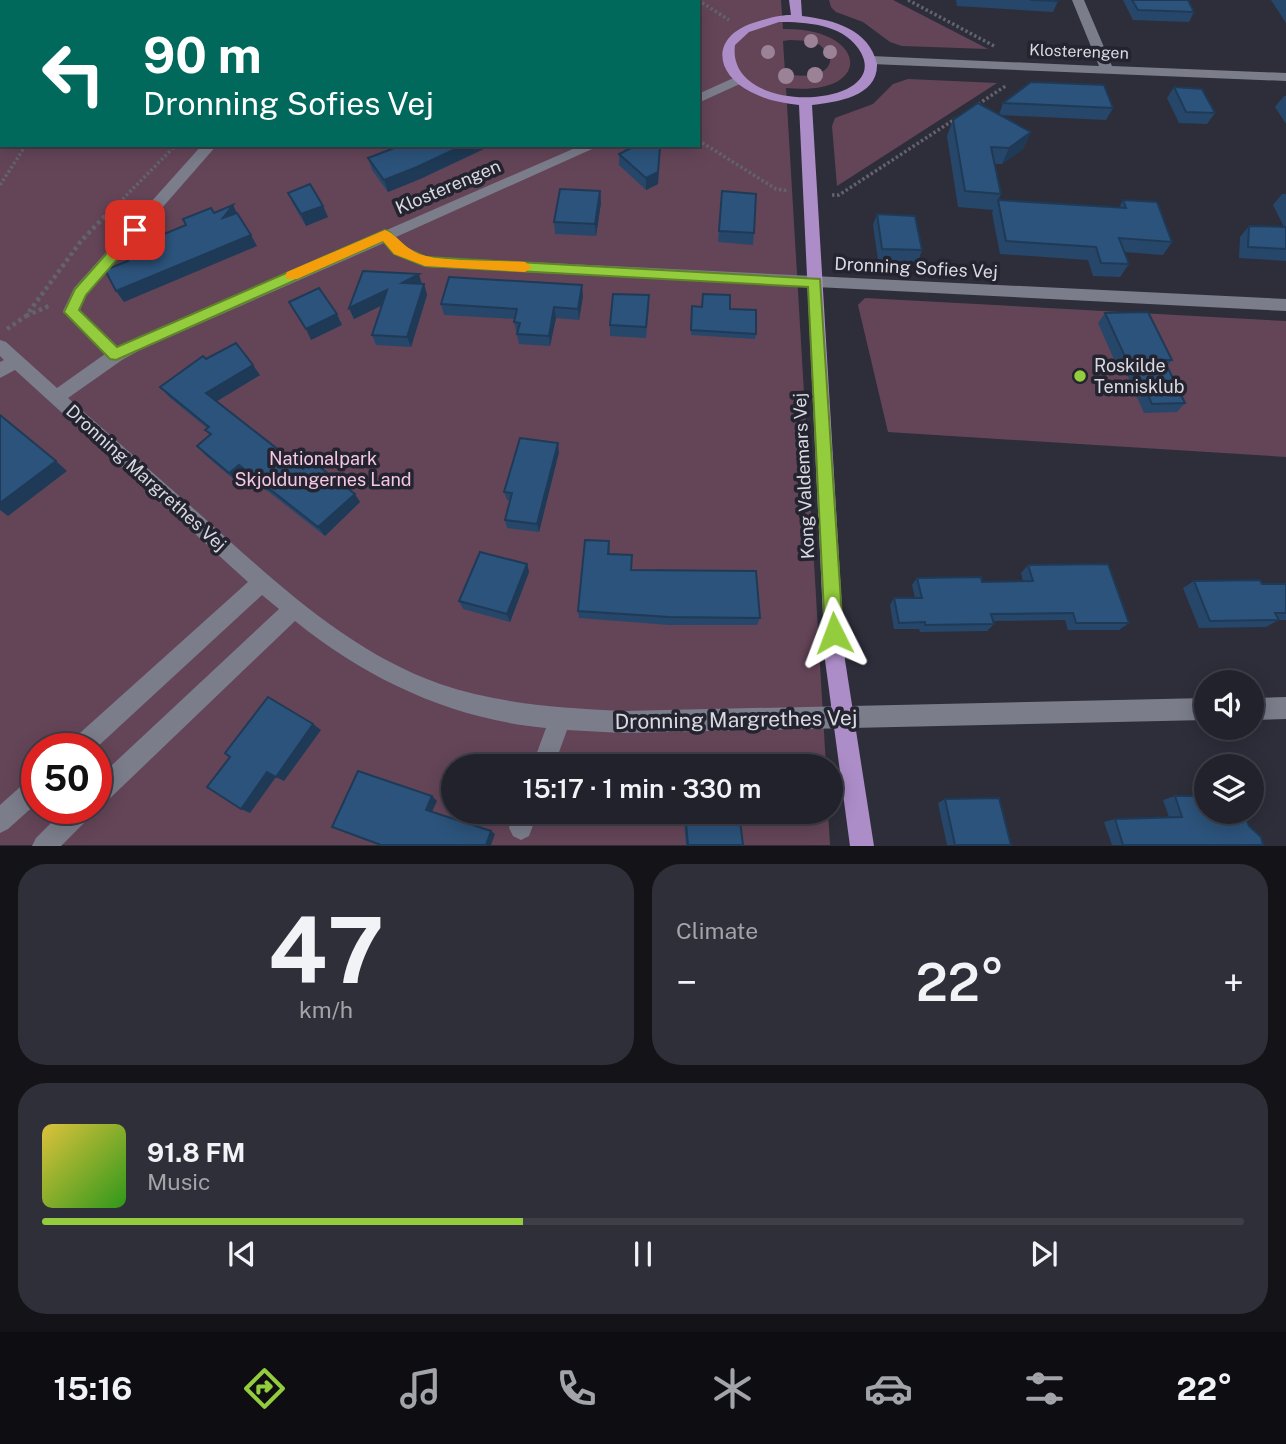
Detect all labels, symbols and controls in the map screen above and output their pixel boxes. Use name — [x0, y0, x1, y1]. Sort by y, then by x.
text: 90 m — [143, 26, 262, 84]
icon: left — [28, 28, 119, 119]
street label: Klosterengen — [1029, 40, 1129, 63]
text: Dronning Sofies Vej — [143, 85, 434, 122]
street label: Klosterengen — [392, 155, 504, 218]
pin — [105, 200, 165, 260]
icon: arrive — [116, 211, 154, 249]
street label: Dronning Sofies Vej — [834, 253, 998, 282]
place label: Roskilde Tennisklub — [1094, 355, 1185, 397]
marker: Roskilde Tennisklub — [1072, 368, 1088, 384]
street label: Kong Valdemars Vej — [789, 392, 818, 560]
street label: Dronning Margrethes Vej — [62, 400, 231, 555]
park label: Nationalpark Skjoldungernes Land — [234, 448, 412, 490]
position arrow — [797, 596, 871, 670]
map controls — [1194, 670, 1264, 824]
button: sound — [1194, 670, 1264, 740]
street label: Dronning Margrethes Vej — [614, 705, 858, 734]
speed limit sign: 50 — [21, 733, 112, 824]
button: layers — [1194, 754, 1264, 824]
text: 15:17 · 1 min · 330 m — [523, 773, 761, 804]
text: 47 — [268, 897, 384, 1003]
text: Climate — [676, 917, 758, 944]
text: 22° — [916, 952, 1004, 1013]
text: − — [676, 960, 697, 1005]
text: + — [1223, 960, 1244, 1005]
text: km/h — [299, 996, 353, 1023]
text: 91.8 FM — [147, 1137, 245, 1168]
text: Music — [147, 1168, 211, 1195]
icon: previous — [223, 1235, 261, 1273]
icon: pause — [624, 1235, 662, 1273]
icon: next — [1025, 1235, 1063, 1273]
icon: directions — [240, 1364, 289, 1413]
icon: music — [396, 1364, 445, 1413]
icon: phone — [552, 1364, 601, 1413]
icon: climate — [708, 1364, 757, 1413]
icon: car — [864, 1364, 913, 1413]
icon: filters — [1020, 1364, 1069, 1413]
text: 15:16 — [54, 1370, 132, 1407]
text: 22° — [1177, 1370, 1232, 1407]

